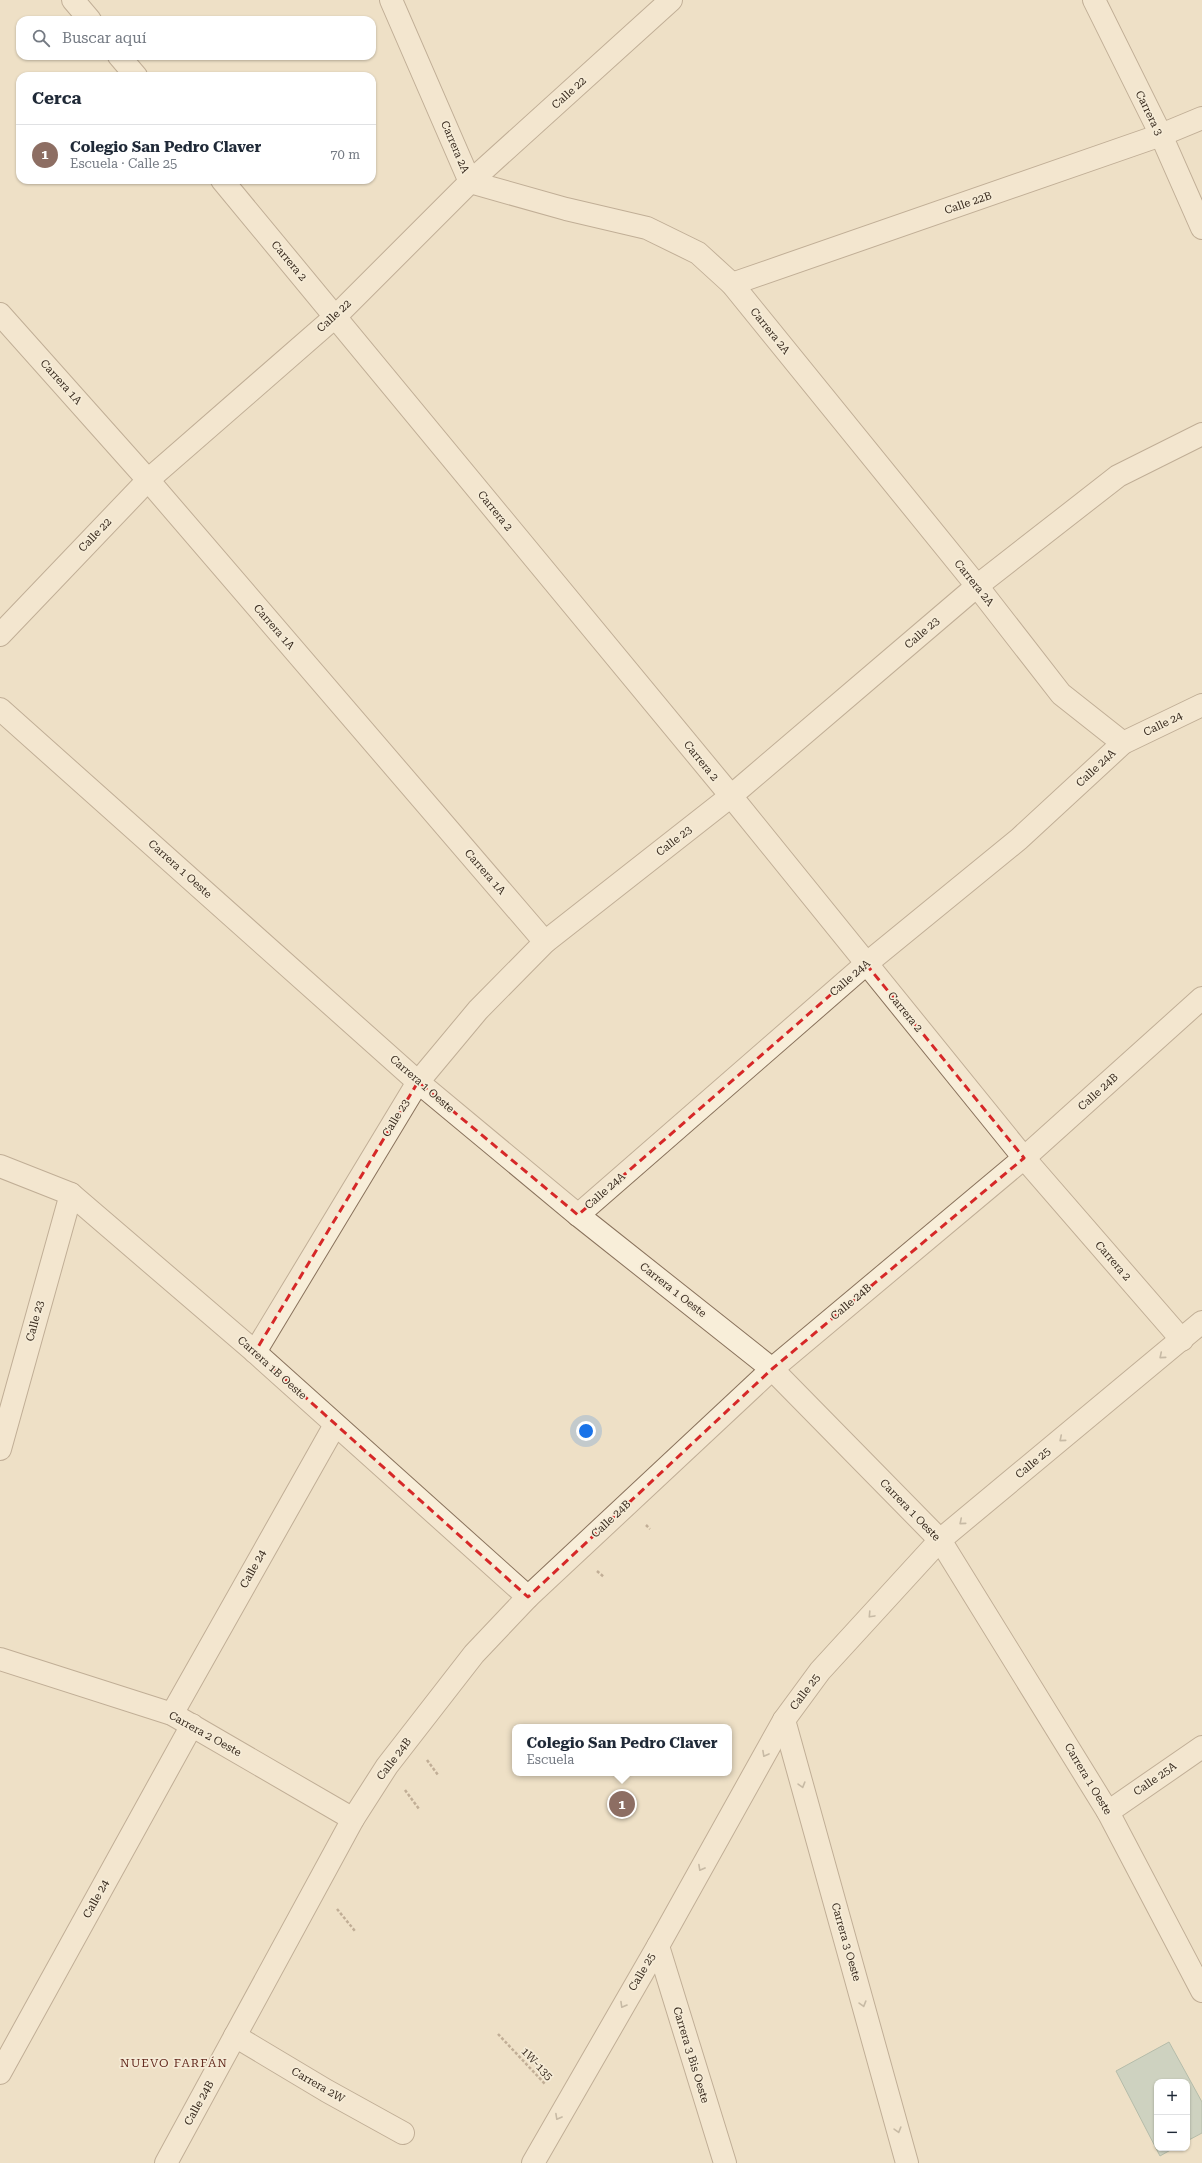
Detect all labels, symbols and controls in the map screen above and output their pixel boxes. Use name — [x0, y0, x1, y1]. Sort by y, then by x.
search box — [16, 16, 376, 60]
icon: search — [30, 27, 52, 49]
text: Buscar aquí — [62, 29, 146, 47]
street label: Calle 22 — [549, 74, 589, 112]
text: Cerca — [32, 88, 82, 108]
street label: Carrera 3 — [1133, 89, 1165, 137]
street label: Carrera 2A — [438, 119, 472, 176]
text: Colegio San Pedro Claver — [70, 138, 261, 156]
text: 1 — [41, 147, 49, 162]
text: 70 m — [330, 147, 360, 162]
text: Escuela · Calle 25 — [70, 156, 177, 171]
street label: Calle 22B — [943, 189, 993, 217]
street label: Carrera 2 — [269, 238, 309, 284]
street label: Calle 22 — [314, 297, 354, 335]
street label: Carrera 2A — [747, 305, 793, 357]
street label: Carrera 1A — [37, 357, 85, 407]
street label: Carrera 2 — [475, 488, 515, 534]
street label: Calle 22 — [76, 515, 114, 555]
street label: Carrera 2A — [951, 557, 997, 609]
street label: Carrera 1A — [251, 602, 297, 653]
street label: Calle 23 — [902, 614, 942, 652]
street label: Calle 24 — [1141, 709, 1185, 739]
street label: Carrera 2 — [681, 738, 721, 784]
street label: Calle 24A — [1073, 746, 1119, 790]
street label: Calle 23 — [654, 823, 694, 859]
street label: Carrera 1 Oeste — [146, 837, 214, 901]
street label: Carrera 1A — [462, 847, 508, 898]
street label: Calle 24A — [827, 957, 873, 999]
street label: Carrera 2 — [885, 989, 925, 1035]
street label: Carrera 1 Oeste — [387, 1053, 457, 1115]
street label: Calle 24B — [1075, 1071, 1121, 1113]
street label: Calle 23 — [380, 1097, 412, 1139]
street label: Calle 24A — [582, 1170, 628, 1212]
street label: Carrera 2 — [1092, 1239, 1134, 1283]
street label: Carrera 1 Oeste — [637, 1260, 709, 1320]
street label: Calle 24B — [828, 1281, 874, 1323]
street label: Calle 23 — [23, 1299, 47, 1343]
street label: Carrera 1B Oeste — [235, 1334, 309, 1402]
one-way arrow — [1159, 1352, 1167, 1359]
your location — [576, 1421, 596, 1441]
one-way arrow — [1059, 1435, 1066, 1442]
street label: Calle 25 — [1013, 1445, 1053, 1481]
street label: Carrera 1 Oeste — [877, 1476, 943, 1544]
street label: Calle 24B — [589, 1497, 633, 1541]
one-way arrow — [959, 1517, 966, 1524]
street label: Calle 24 — [237, 1547, 269, 1590]
one-way arrow — [869, 1611, 876, 1618]
street label: Calle 25 — [787, 1671, 823, 1713]
street label: Carrera 2 Oeste — [166, 1709, 244, 1759]
popup — [512, 1724, 732, 1776]
text: Colegio San Pedro Claver — [526, 1734, 718, 1752]
street label: Calle 24B — [374, 1735, 414, 1783]
street label: Carrera 1 Oeste — [1062, 1741, 1114, 1817]
one-way arrow — [762, 1750, 769, 1757]
text: Escuela — [526, 1752, 574, 1767]
street label: Calle 25A — [1131, 1759, 1179, 1799]
one-way arrow — [797, 1781, 806, 1788]
pin: 1 — [609, 1789, 635, 1819]
one-way arrow — [699, 1864, 706, 1871]
street label: Calle 24 — [80, 1877, 112, 1920]
street label: Carrera 3 Oeste — [829, 1901, 863, 1983]
street label: Calle 25 — [626, 1951, 658, 1993]
one-way arrow — [621, 2001, 628, 2008]
one-way arrow — [858, 2001, 867, 2008]
street label: Carrera 3 Bis Oeste — [670, 2005, 712, 2105]
street label: 1W-135 — [518, 2045, 556, 2083]
district label: NUEVO FARFÁN — [120, 2056, 228, 2070]
street label: Carrera 2W — [289, 2065, 348, 2106]
street label: Calle 24B — [181, 2078, 217, 2128]
map controls — [1154, 2079, 1190, 2151]
button: + — [1154, 2079, 1190, 2115]
one-way arrow — [555, 2113, 562, 2121]
button: − — [1154, 2115, 1190, 2151]
one-way arrow — [893, 2126, 902, 2133]

